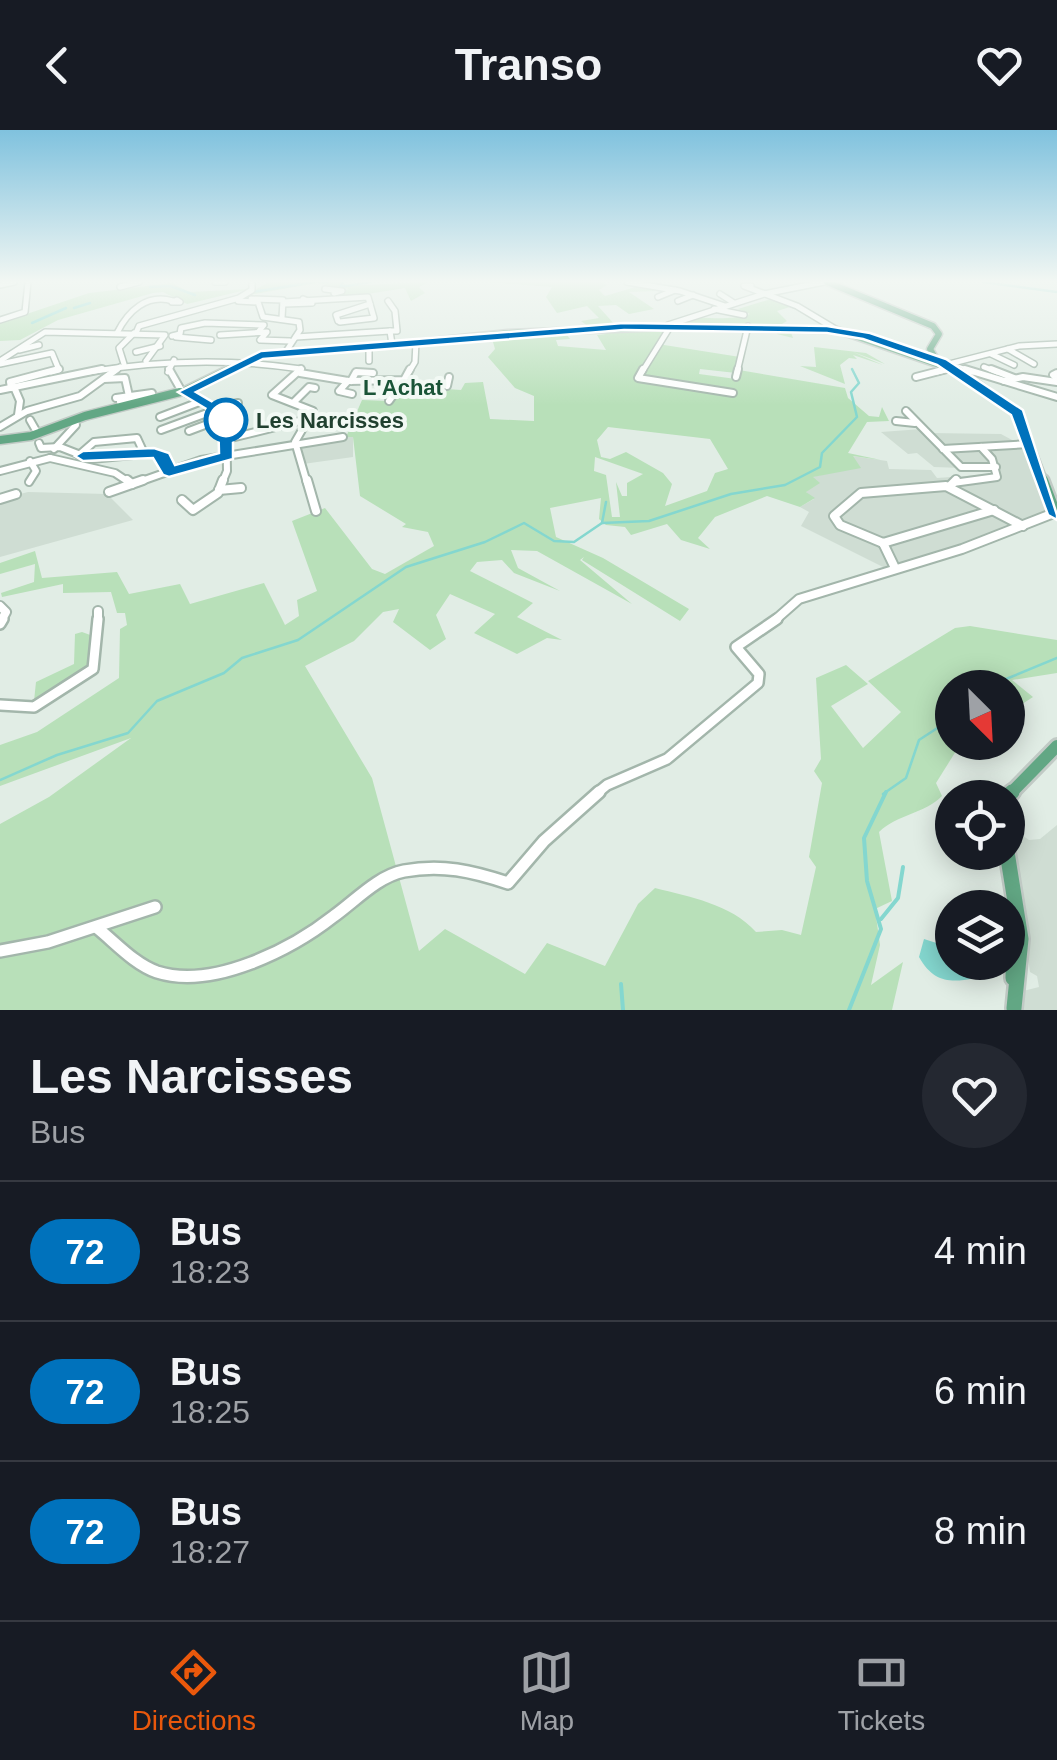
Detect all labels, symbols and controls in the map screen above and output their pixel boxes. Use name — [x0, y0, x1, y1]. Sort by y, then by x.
icon: back — [30, 38, 85, 93]
icon: heart — [972, 38, 1027, 93]
text: Transo — [455, 39, 602, 90]
district label: L'Achat — [363, 375, 444, 400]
marker: Les Narcisses — [205, 399, 247, 441]
place label: Les Narcisses — [256, 408, 404, 433]
north arrow — [935, 670, 1025, 760]
map controls — [935, 670, 1025, 980]
button: locate — [935, 780, 1025, 870]
button: layers — [935, 890, 1025, 980]
button: heart — [922, 1043, 1027, 1148]
text: Les Narcisses — [30, 1050, 353, 1103]
text: Bus — [30, 1114, 85, 1150]
text: Bus — [170, 1211, 242, 1253]
text: 4 min — [934, 1230, 1027, 1272]
text: 72 — [66, 1232, 104, 1271]
text: 18:23 — [170, 1254, 250, 1290]
text: Bus — [170, 1351, 242, 1393]
text: 6 min — [934, 1370, 1027, 1412]
text: 72 — [66, 1372, 104, 1411]
text: 18:25 — [170, 1394, 250, 1430]
text: Bus — [170, 1491, 242, 1533]
text: 8 min — [934, 1510, 1027, 1552]
text: 72 — [66, 1512, 104, 1551]
text: 18:27 — [170, 1534, 250, 1570]
tab: Directions — [132, 1645, 256, 1737]
tab: Map — [519, 1645, 574, 1737]
tab: Tickets — [838, 1645, 925, 1737]

